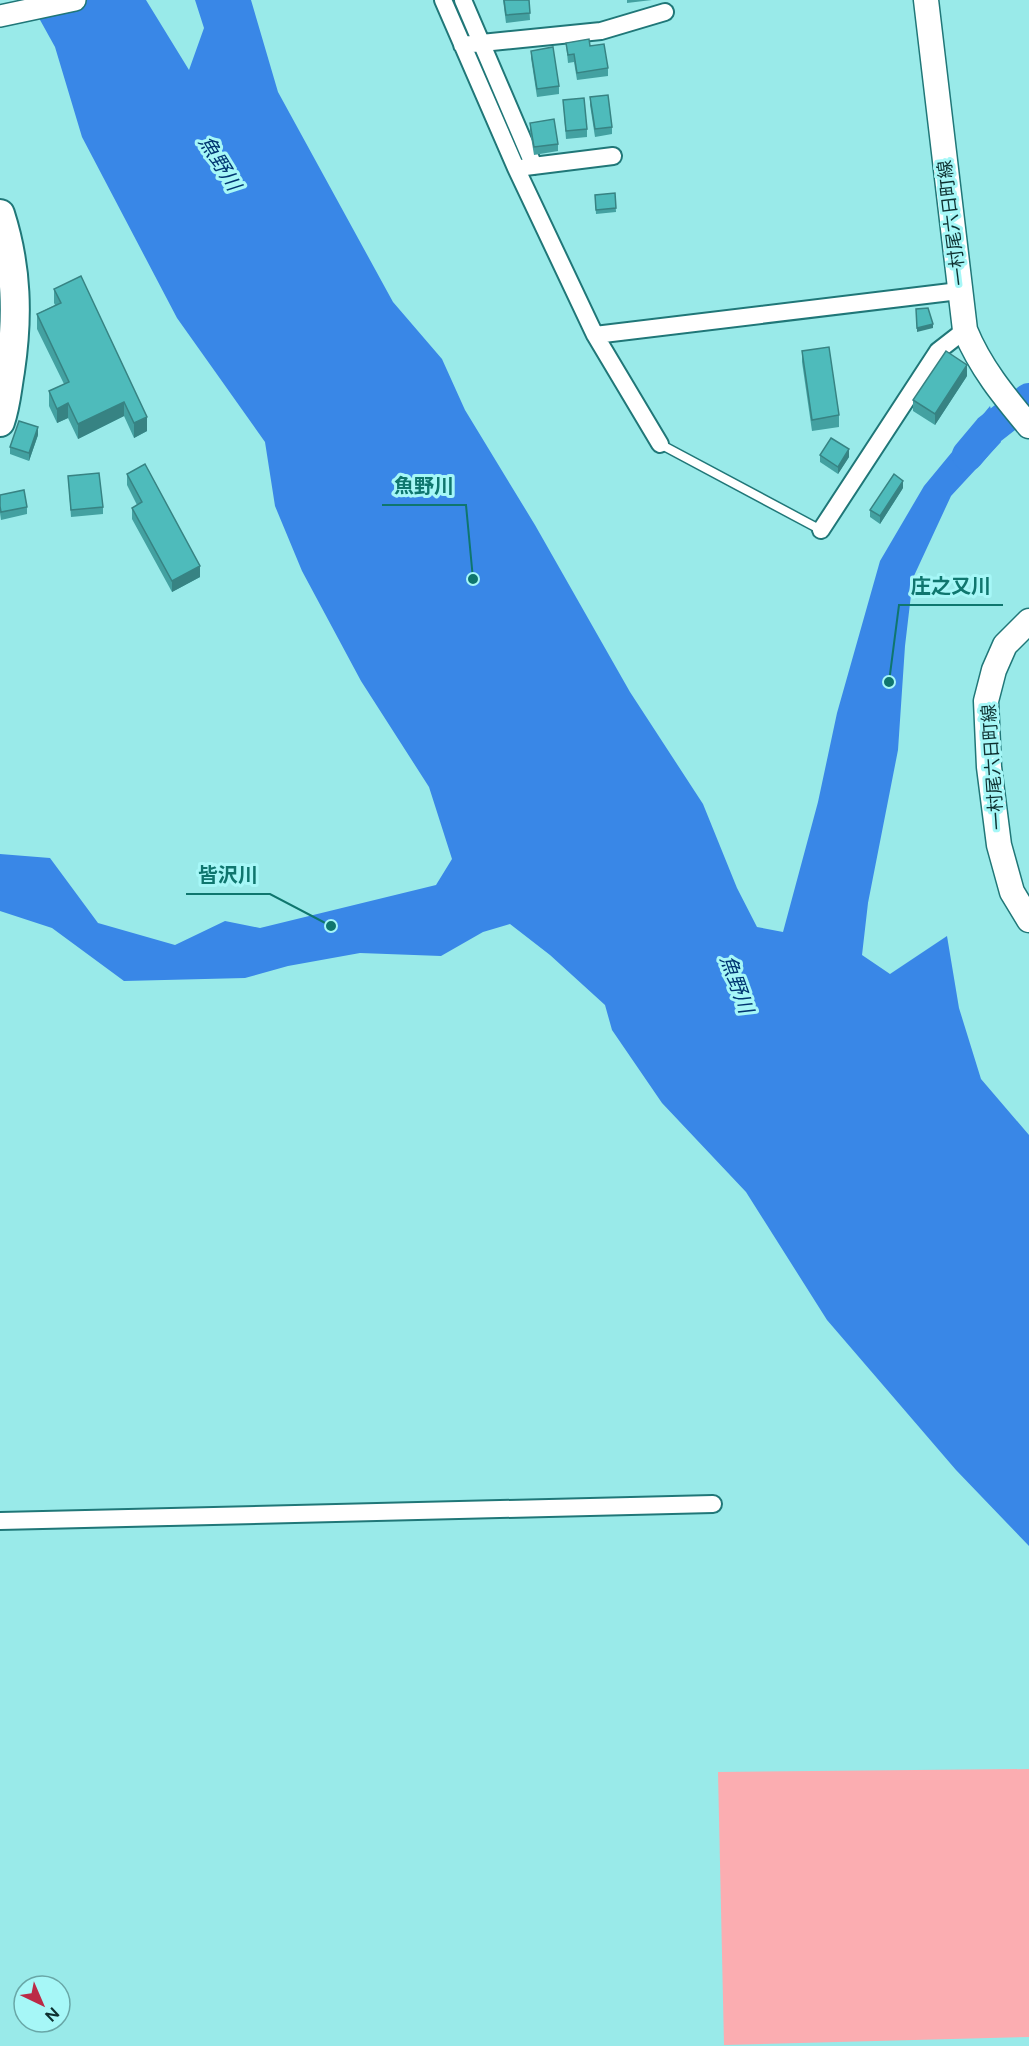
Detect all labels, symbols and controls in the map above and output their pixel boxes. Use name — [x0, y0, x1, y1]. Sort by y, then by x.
water label: 魚野川 — [194, 131, 247, 196]
street label: 一村尾六日町線 — [933, 159, 971, 287]
callout: 魚野川 — [382, 467, 466, 505]
text: 魚野川 — [394, 474, 454, 498]
callout: 庄之又川 — [899, 567, 1003, 605]
text: 庄之又川 — [911, 574, 991, 598]
street label: 一村尾六日町線 — [978, 703, 1008, 831]
callout: 皆沢川 — [186, 856, 270, 894]
text: 皆沢川 — [198, 863, 258, 887]
water label: 魚野川 — [715, 952, 759, 1018]
north arrow — [12, 1974, 72, 2034]
text: N — [41, 2003, 63, 2026]

